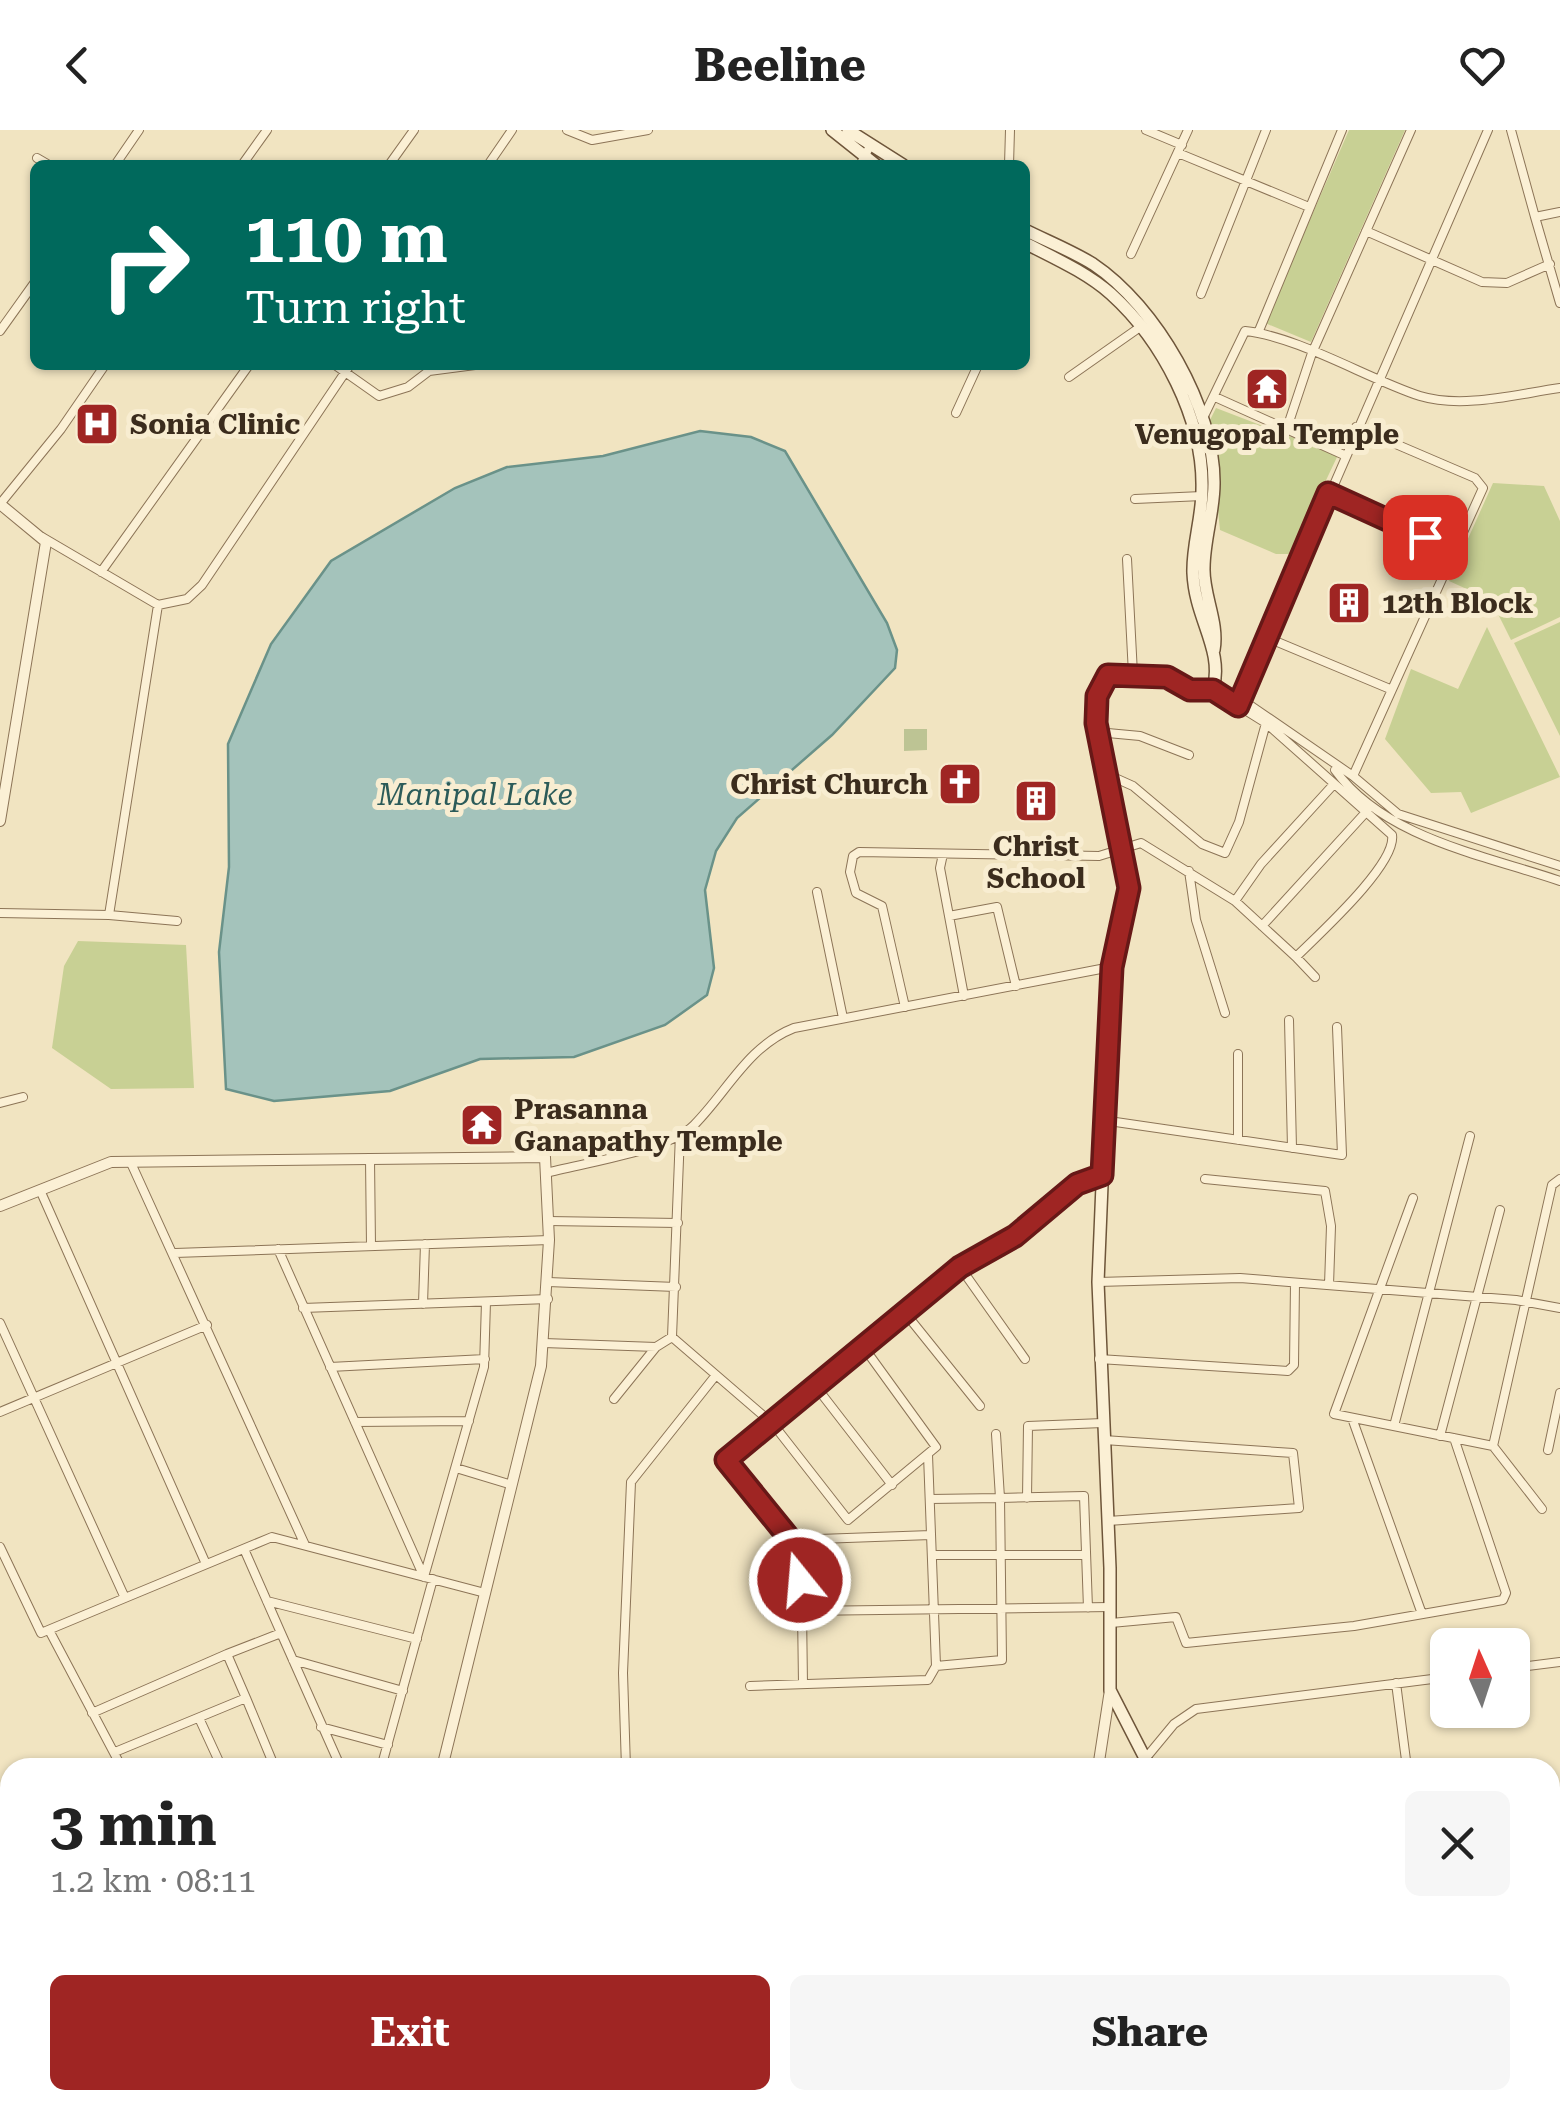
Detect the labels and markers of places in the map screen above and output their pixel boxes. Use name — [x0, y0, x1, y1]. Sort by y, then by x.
temple icon: Venugopal Temple — [1244, 366, 1290, 412]
hospital icon: Sonia Clinic — [74, 401, 120, 447]
place label: Sonia Clinic — [130, 408, 300, 441]
place label: Venugopal Temple — [1135, 418, 1399, 451]
pin — [1383, 495, 1468, 580]
building icon: 12th Block — [1326, 580, 1372, 626]
place label: 12th Block — [1382, 587, 1533, 620]
church icon: Christ Church — [937, 761, 983, 807]
place label: Christ Church — [730, 768, 928, 801]
building icon: Christ School — [1013, 778, 1059, 824]
place label: Christ School — [987, 830, 1085, 895]
place label: Prasanna Ganapathy Temple — [514, 1093, 783, 1158]
temple icon: Prasanna Ganapathy Temple — [459, 1102, 505, 1148]

